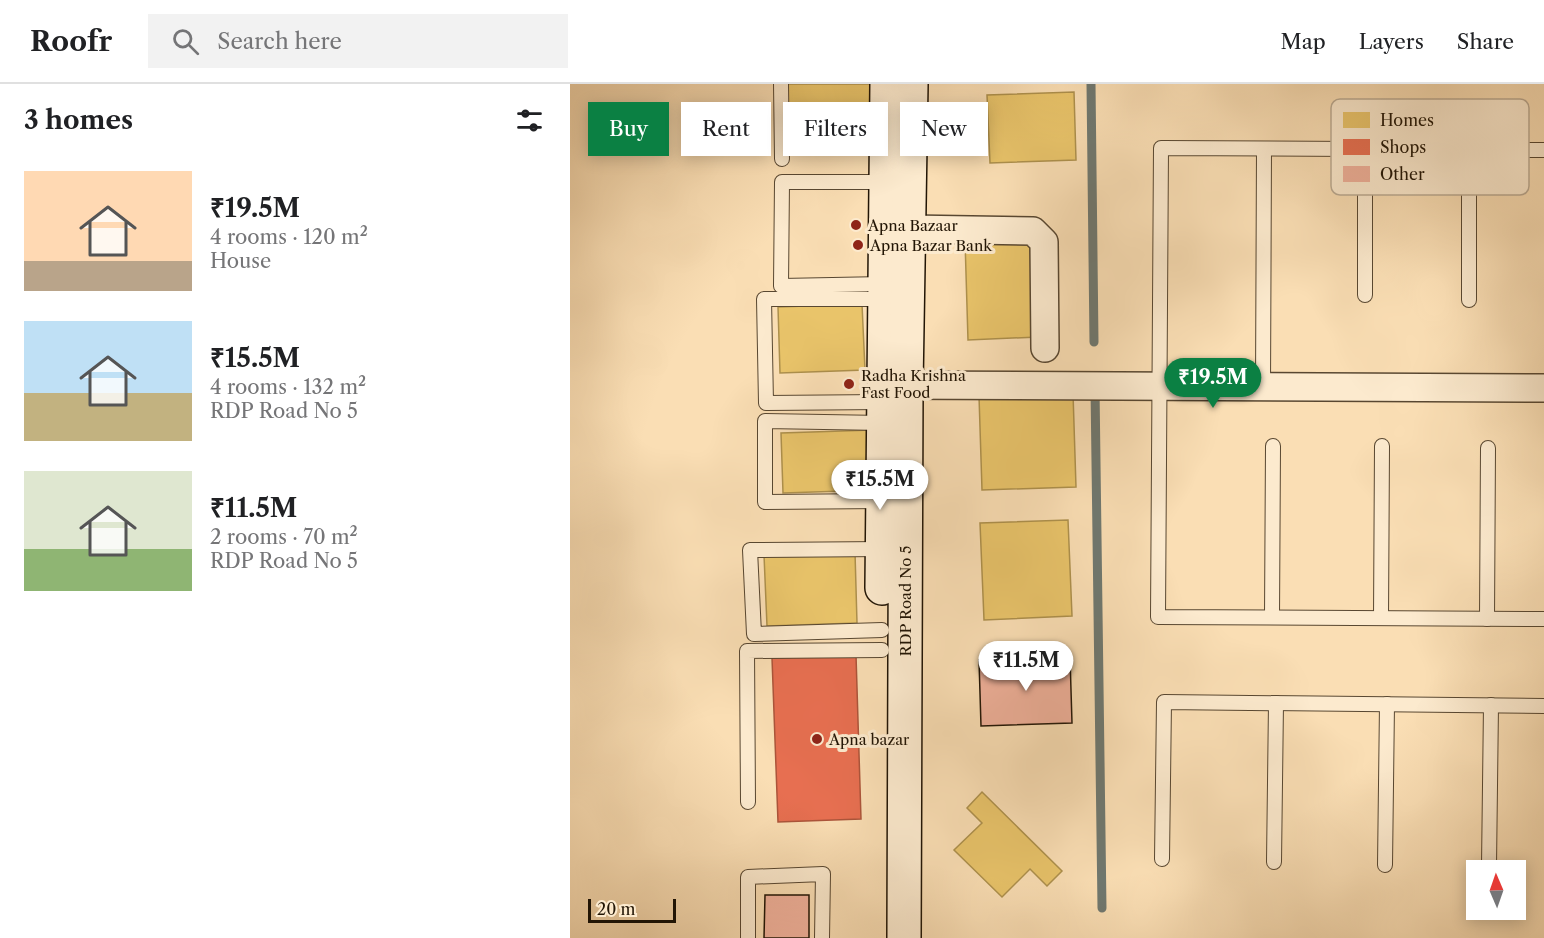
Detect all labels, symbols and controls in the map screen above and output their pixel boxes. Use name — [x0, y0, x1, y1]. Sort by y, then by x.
search box — [148, 14, 568, 68]
text: Roofr — [30, 24, 112, 58]
icon: search — [169, 25, 202, 58]
text: Search here — [217, 28, 342, 55]
text: Map — [1281, 29, 1326, 54]
text: Layers — [1359, 29, 1424, 54]
text: Share — [1457, 29, 1514, 54]
legend — [1331, 99, 1529, 195]
chip: Buy — [588, 102, 669, 156]
chip: Rent — [681, 102, 771, 156]
chip: Filters — [783, 102, 888, 156]
chip: New — [900, 102, 988, 156]
text: 3 homes — [24, 104, 133, 136]
icon: filters — [513, 104, 546, 137]
text: Homes — [1380, 110, 1434, 130]
text: Shops — [1380, 137, 1426, 157]
text: Other — [1380, 164, 1425, 184]
text: ₹19.5M — [210, 192, 300, 224]
icon: home — [72, 195, 144, 267]
place label: Apna Bazaar — [867, 216, 958, 235]
marker: Apna Bazaar — [849, 218, 863, 232]
text: 4 rooms · 120 m² — [210, 225, 368, 249]
place label: Apna Bazar Bank — [869, 236, 993, 255]
marker: Apna Bazar Bank — [851, 238, 865, 252]
text: House — [210, 249, 271, 273]
text: ₹15.5M — [210, 342, 300, 374]
icon: home — [72, 345, 144, 417]
pin: ₹19.5M — [1164, 358, 1262, 409]
text: ₹19.5M — [1178, 365, 1248, 389]
place label: Radha Krishna Fast Food — [861, 366, 966, 402]
text: 4 rooms · 132 m² — [210, 375, 366, 399]
marker: Radha Krishna Fast Food — [842, 377, 856, 391]
text: RDP Road No 5 — [210, 399, 358, 423]
pin: ₹15.5M — [831, 460, 929, 511]
text: ₹15.5M — [845, 467, 915, 491]
text: ₹11.5M — [210, 492, 297, 524]
icon: home — [72, 495, 144, 567]
text: 2 rooms · 70 m² — [210, 525, 358, 549]
street label: RDP Road No 5 — [896, 546, 915, 656]
text: RDP Road No 5 — [210, 549, 358, 573]
pin: ₹11.5M — [977, 641, 1075, 692]
text: ₹11.5M — [992, 648, 1060, 672]
place label: Apna bazar — [828, 730, 910, 749]
marker: Apna bazar — [810, 732, 824, 746]
north arrow — [1466, 860, 1526, 920]
map controls — [1466, 860, 1526, 920]
scale bar — [588, 896, 676, 924]
text: 20 m — [597, 899, 636, 919]

